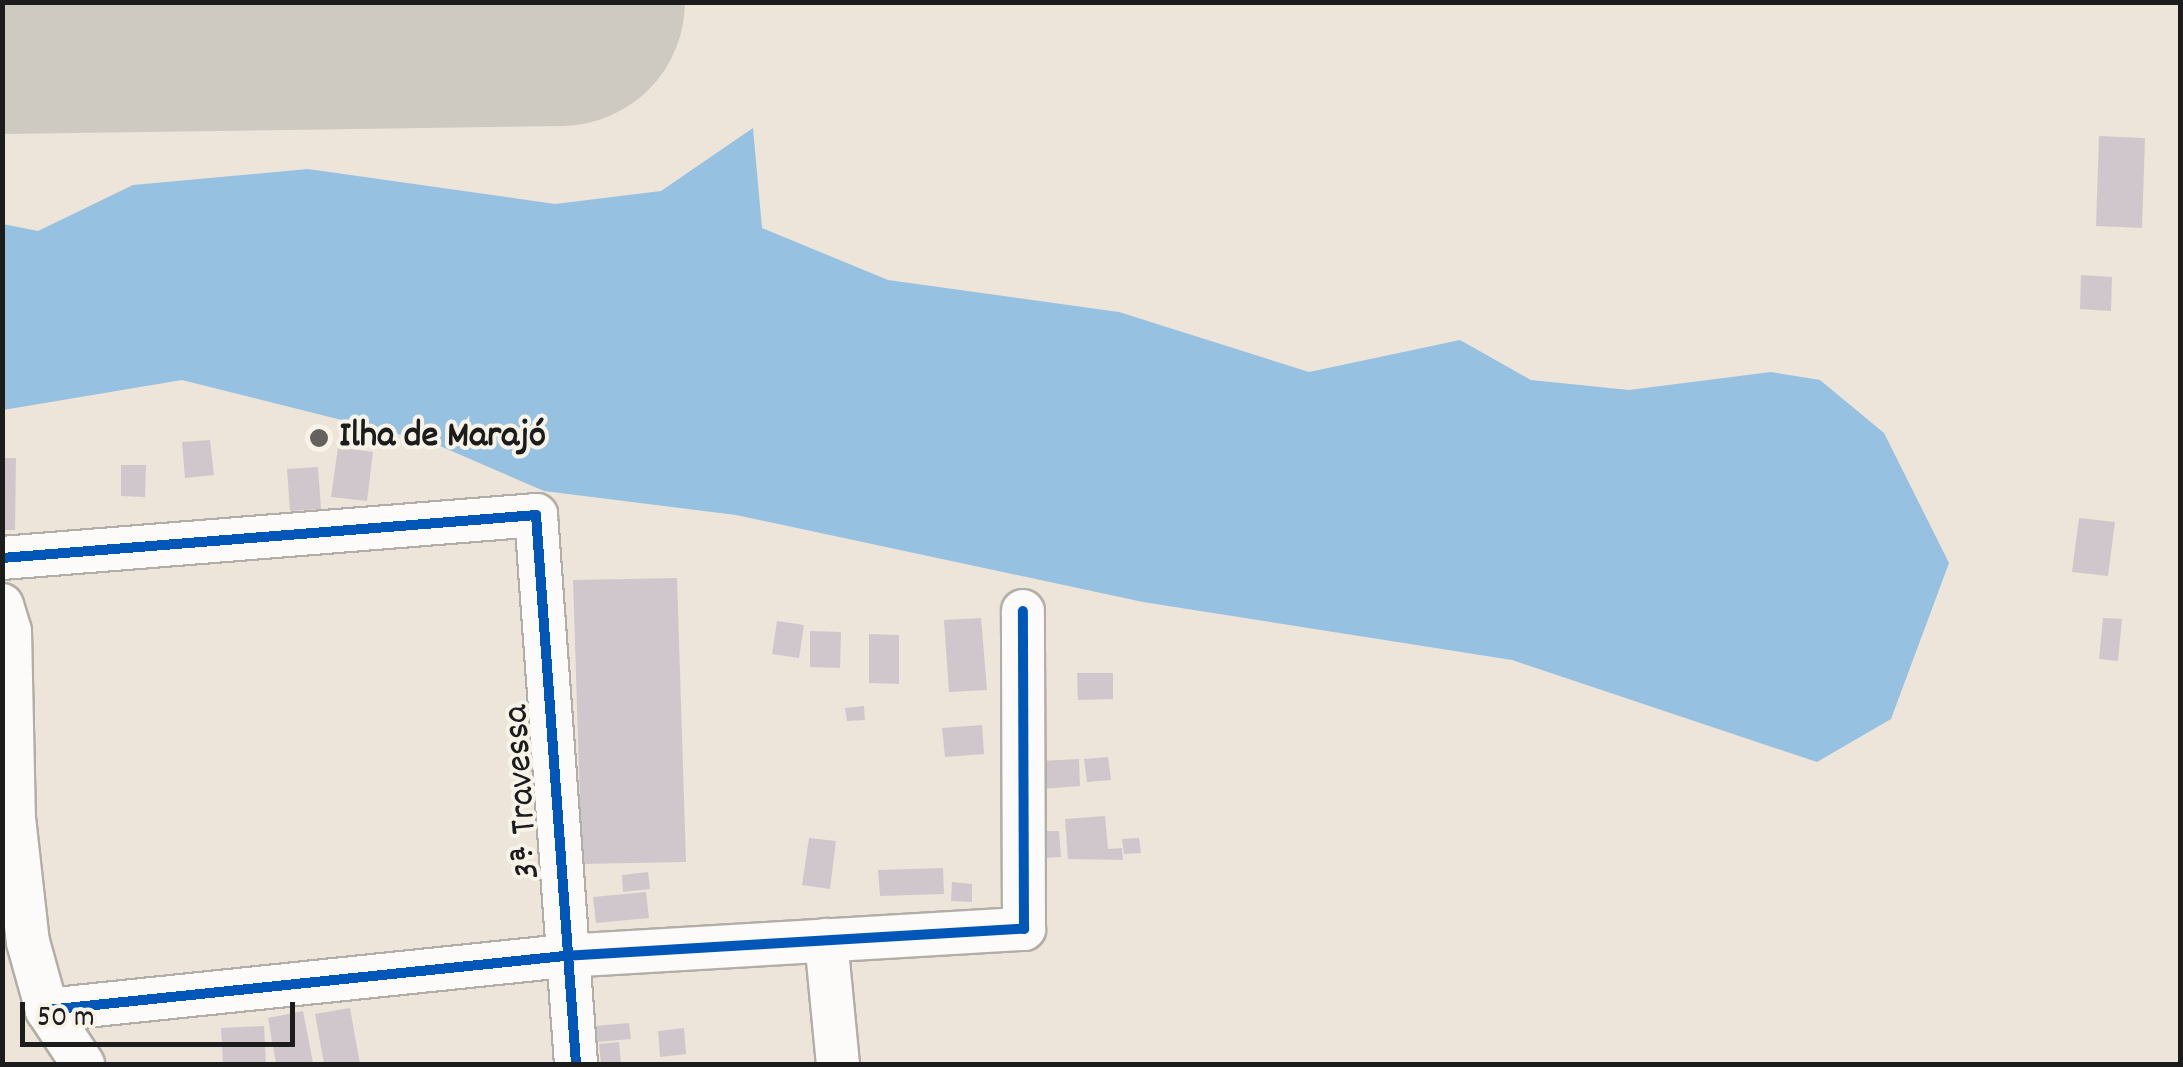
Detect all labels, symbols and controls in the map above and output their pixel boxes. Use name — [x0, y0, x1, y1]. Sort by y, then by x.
place label: Ilha de Marajó — [339, 415, 546, 461]
marker: Ilha de Marajó — [308, 427, 330, 449]
street label: 3ª Travessa — [495, 703, 553, 881]
scale bar — [25, 982, 300, 1044]
text: 50 m — [37, 998, 95, 1041]

